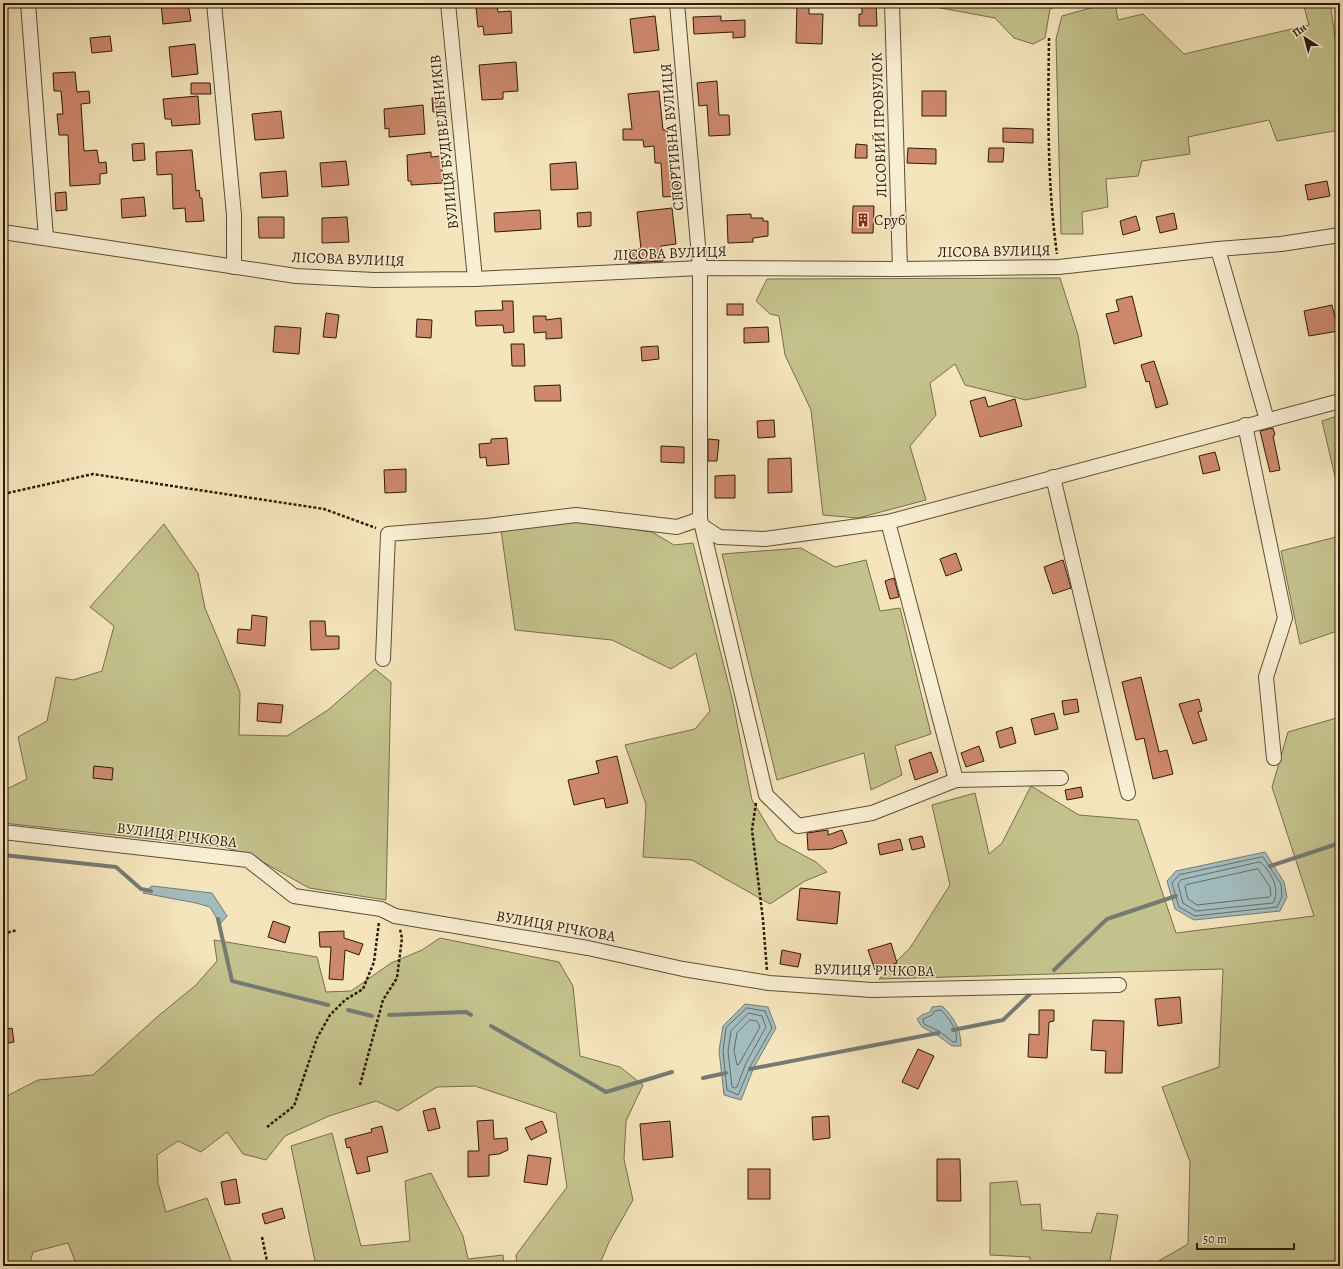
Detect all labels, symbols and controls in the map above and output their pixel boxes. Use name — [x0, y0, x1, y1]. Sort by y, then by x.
north arrow — [1285, 18, 1325, 58]
text: Пн — [1289, 20, 1310, 41]
street label: ЛІСОВИЙ ПРОВУЛОК — [866, 52, 892, 198]
street label: ВУЛИЦЯ БУДІВЕЛЬНИКІВ — [425, 54, 463, 230]
street label: СПОРТИВНА ВУЛИЦЯ — [656, 62, 688, 212]
place label: Сруб — [874, 210, 906, 230]
building icon: Сруб — [855, 212, 871, 228]
street label: ЛІСОВА ВУЛИЦЯ — [937, 240, 1051, 262]
street label: ЛІСОВА ВУЛИЦЯ — [613, 241, 727, 265]
street label: ЛІСОВА ВУЛИЦЯ — [291, 247, 405, 271]
street label: ВУЛИЦЯ РІЧКОВА — [116, 818, 238, 852]
street label: ВУЛИЦЯ РІЧКОВА — [495, 906, 618, 946]
street label: ВУЛИЦЯ РІЧКОВА — [813, 959, 935, 981]
scale bar — [1197, 1225, 1294, 1251]
text: 50 m — [1203, 1231, 1227, 1247]

